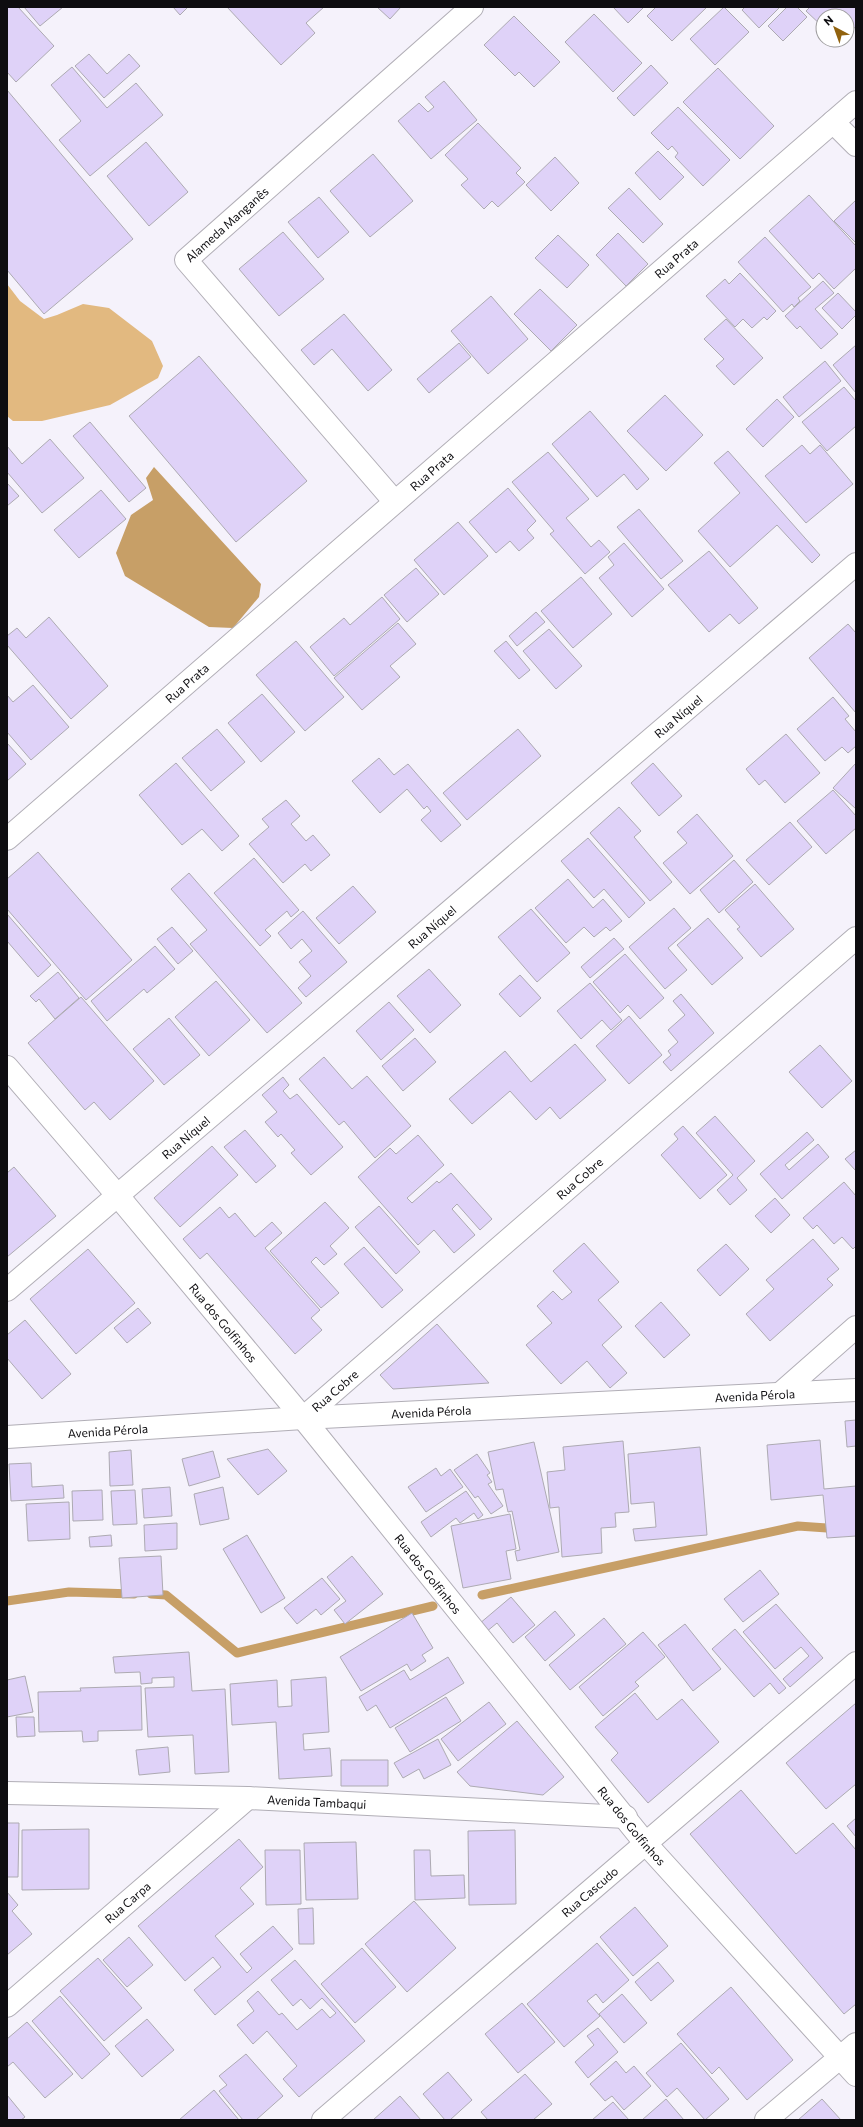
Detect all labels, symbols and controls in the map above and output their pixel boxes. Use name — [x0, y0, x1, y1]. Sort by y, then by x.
north arrow — [815, 8, 855, 48]
text: N — [821, 12, 835, 28]
street label: Alameda Manganês — [182, 184, 271, 264]
street label: Rua Prata — [651, 236, 701, 281]
street label: Rua Prata — [407, 448, 456, 493]
street label: Rua Prata — [162, 660, 211, 706]
street label: Rua Níquel — [651, 692, 705, 740]
street label: Rua Níquel — [405, 902, 459, 951]
street label: Rua Níquel — [159, 1113, 212, 1162]
street label: Rua Cobre — [553, 1154, 605, 1202]
street label: Rua dos Golfinhos — [187, 1280, 260, 1365]
street label: Rua Cobre — [309, 1367, 361, 1414]
street label: Avenida Pérola — [714, 1386, 795, 1404]
street label: Avenida Pérola — [391, 1402, 472, 1421]
street label: Avenida Pérola — [67, 1421, 148, 1440]
street label: Rua dos Golfinhos — [392, 1531, 465, 1616]
street label: Rua dos Golfinhos — [595, 1783, 669, 1868]
street label: Avenida Tambaqui — [267, 1792, 367, 1811]
street label: Rua Cascudo — [558, 1863, 621, 1920]
street label: Rua Carpa — [102, 1879, 153, 1926]

